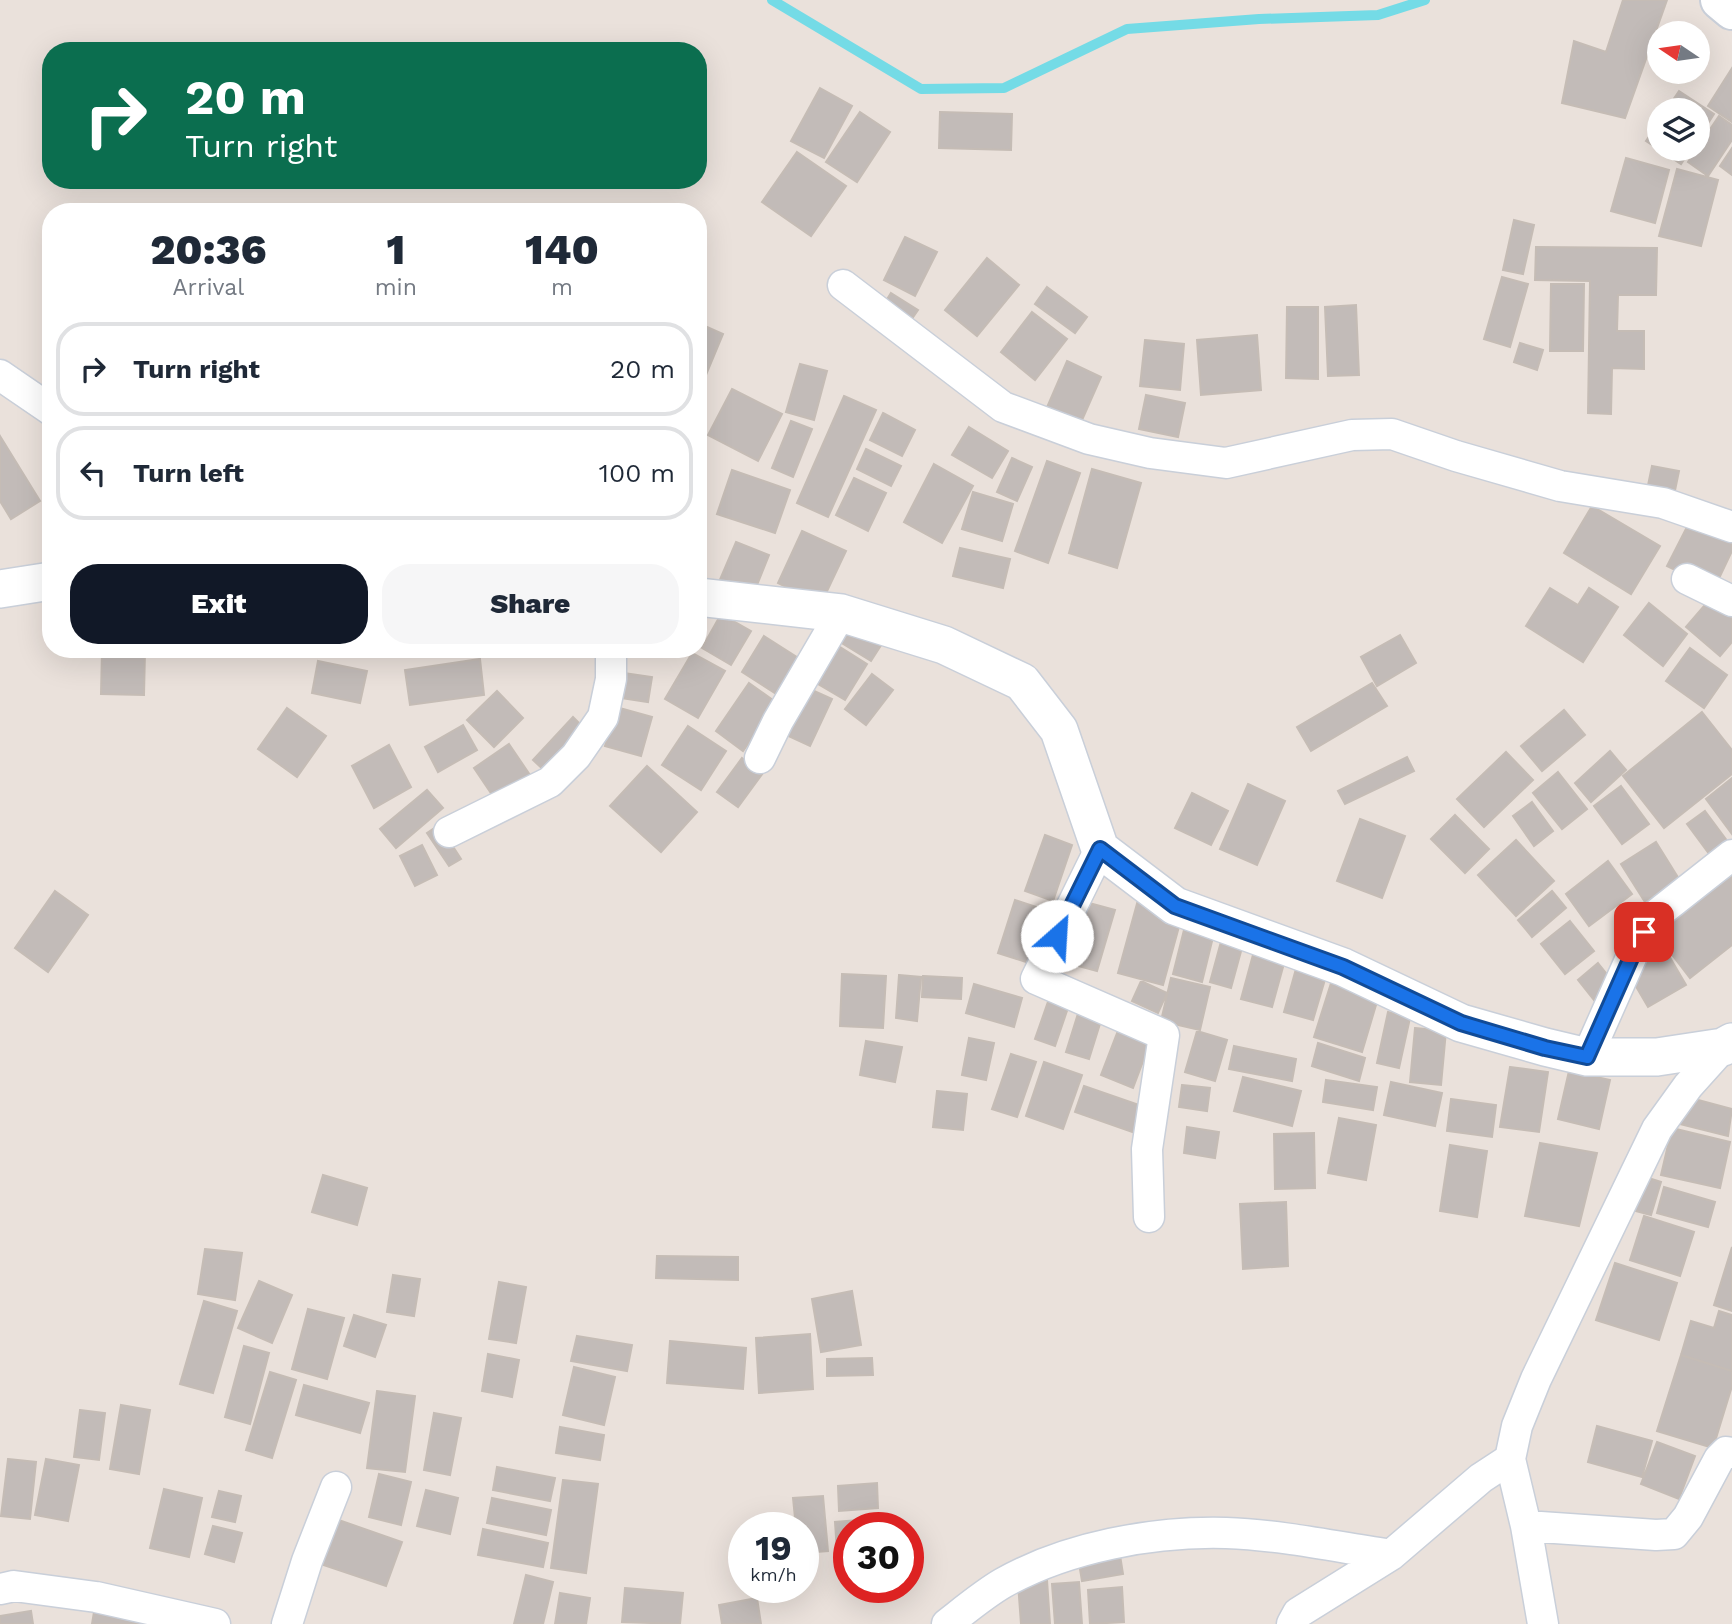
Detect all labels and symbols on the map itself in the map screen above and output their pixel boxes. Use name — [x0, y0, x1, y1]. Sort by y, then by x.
north arrow — [1647, 21, 1710, 84]
position arrow — [1020, 899, 1094, 973]
pin — [1614, 902, 1674, 962]
speed limit sign: 30 — [833, 1512, 924, 1603]

